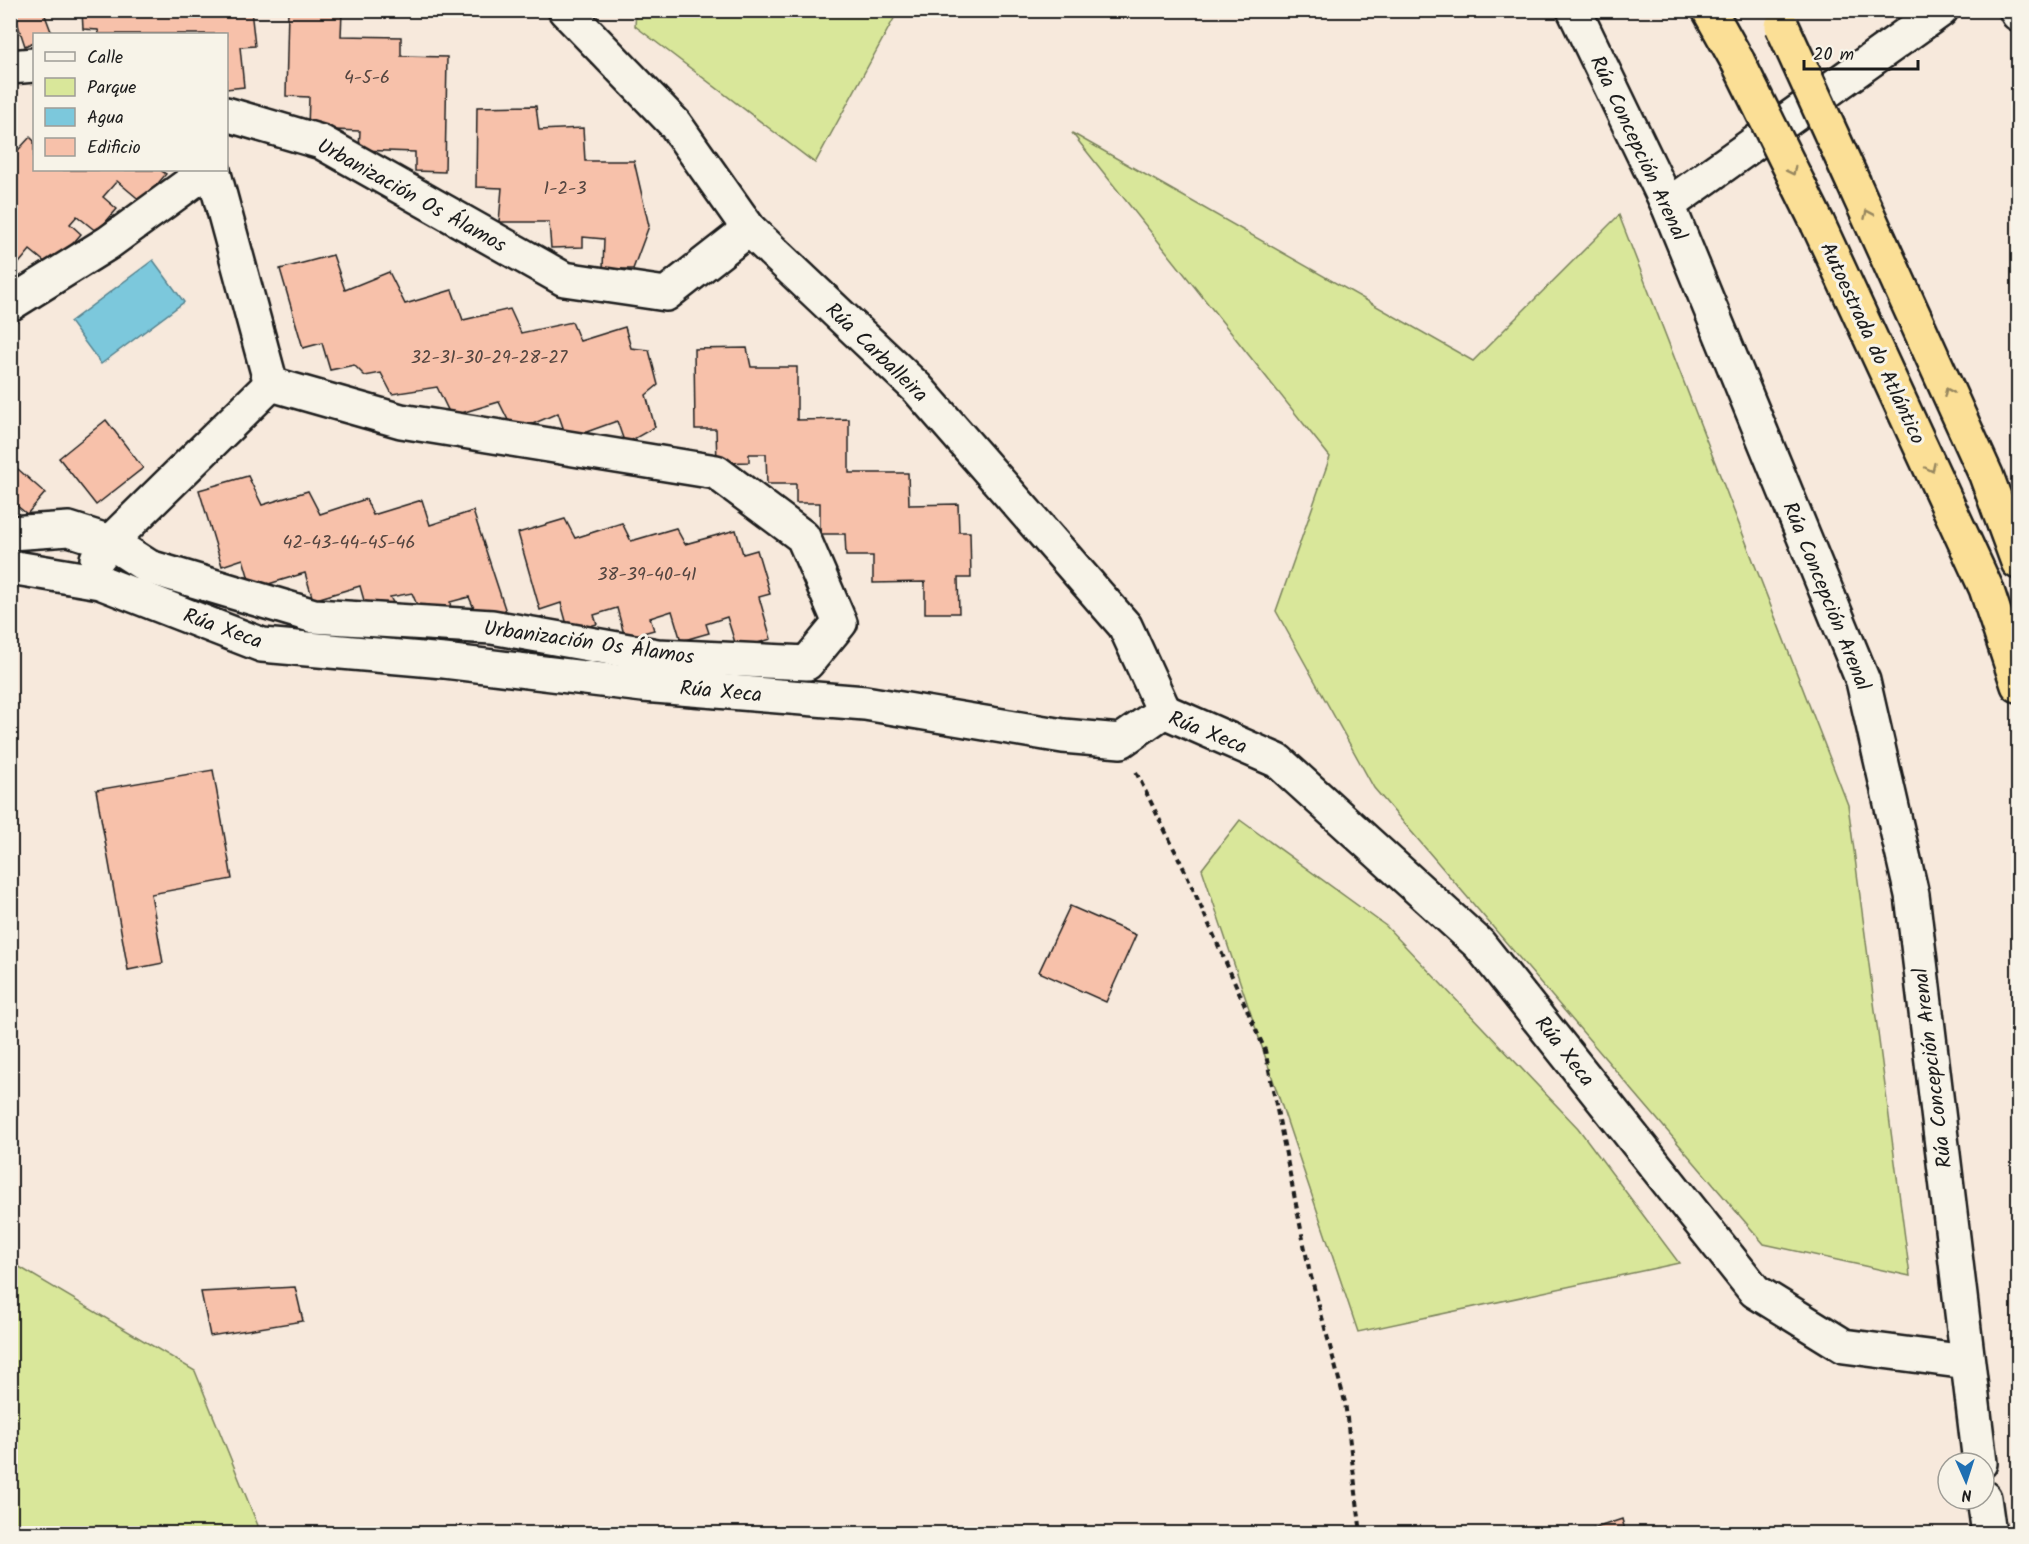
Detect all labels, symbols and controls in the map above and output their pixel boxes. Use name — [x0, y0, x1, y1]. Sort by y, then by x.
legend — [33, 33, 228, 171]
scale bar — [1804, 33, 1918, 71]
text: 20 m — [1813, 41, 1854, 70]
text: Calle — [87, 44, 123, 73]
street label: Rúa Concepción Arenal — [1580, 50, 1695, 247]
house number: 4-5-6 — [344, 64, 390, 93]
text: Parque — [87, 74, 136, 103]
text: Agua — [87, 104, 124, 133]
street label: Urbanización Os Álamos — [310, 130, 512, 262]
text: Edificio — [87, 134, 141, 163]
one-way arrow — [1785, 164, 1796, 175]
house number: 1-2-3 — [544, 175, 586, 204]
one-way arrow — [1863, 210, 1875, 221]
street label: Autoestrada do Atlántico — [1810, 237, 1933, 450]
street label: Rúa Carballeira — [817, 295, 935, 411]
house number: 32-31-30-29-28-27 — [411, 344, 568, 373]
one-way arrow — [1944, 387, 1956, 398]
one-way arrow — [1924, 462, 1936, 473]
street label: Rúa Concepción Arenal — [1773, 497, 1879, 696]
house number: 42-43-44-45-46 — [283, 529, 415, 558]
house number: 38-39-40-41 — [597, 561, 697, 590]
street label: Rúa Xeca — [178, 600, 267, 659]
street label: Urbanización Os Álamos — [481, 612, 696, 675]
street label: Rúa Xeca — [678, 672, 763, 713]
street label: Rúa Xeca — [1163, 703, 1252, 764]
street label: Rúa Concepción Arenal — [1905, 966, 1962, 1170]
street label: Rúa Xeca — [1525, 1009, 1602, 1095]
north arrow — [1936, 1451, 1996, 1511]
text: N — [1961, 1482, 1972, 1507]

